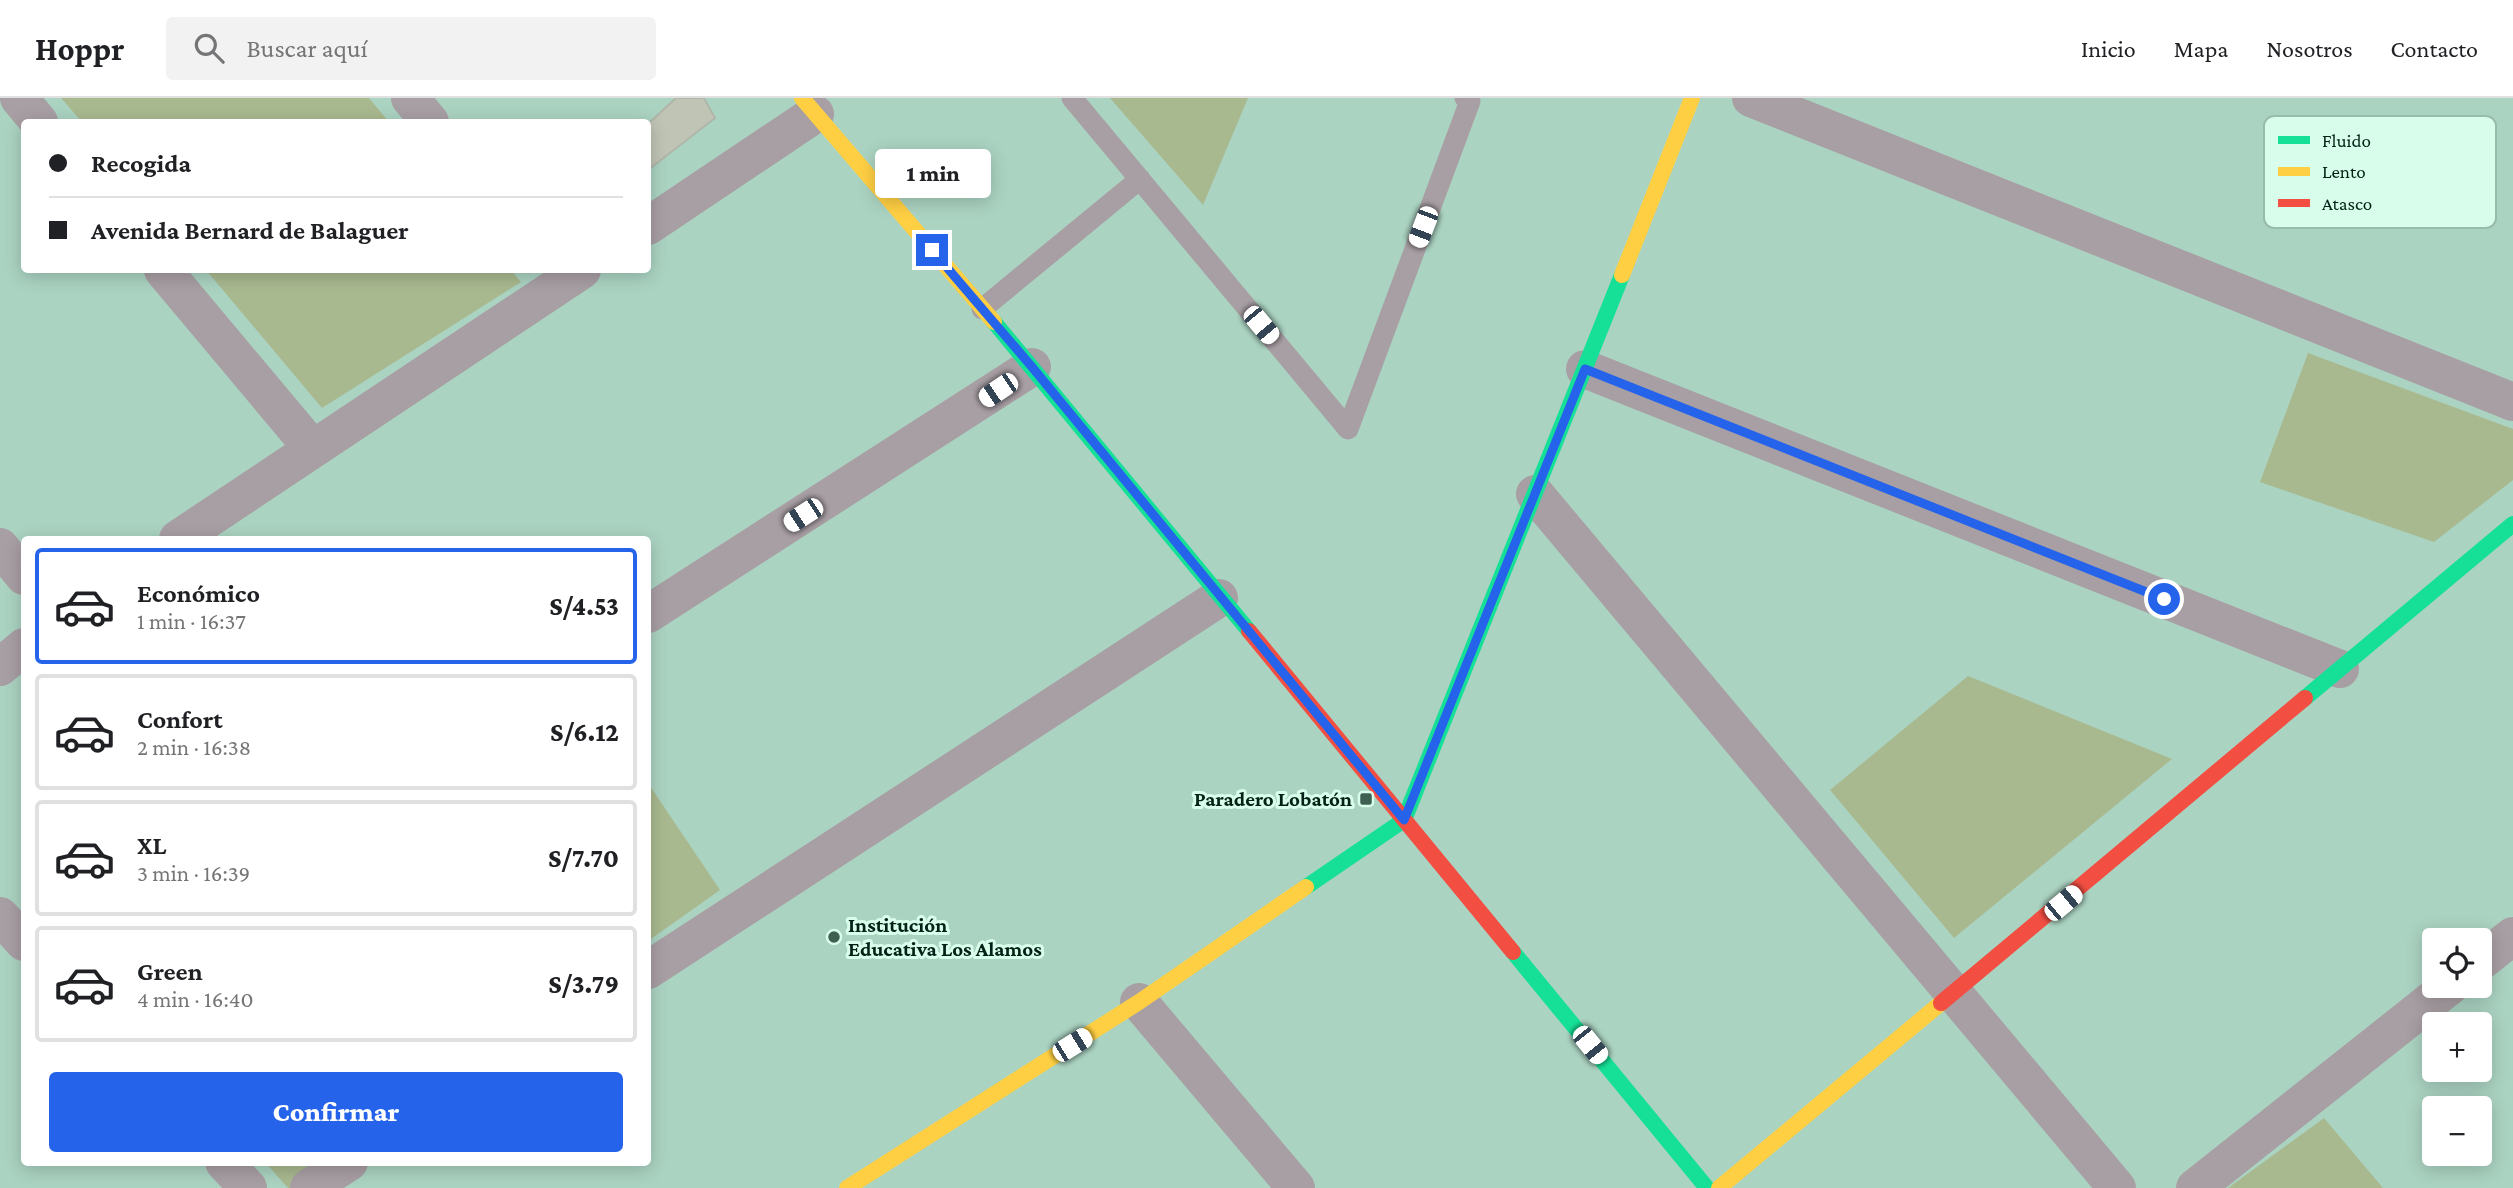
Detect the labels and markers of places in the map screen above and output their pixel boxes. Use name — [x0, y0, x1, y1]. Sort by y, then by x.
place label: Paradero Lobatón — [1194, 787, 1352, 811]
marker: Paradero Lobatón — [1358, 791, 1374, 807]
place label: Institución Educativa Los Alamos — [848, 913, 1042, 961]
marker: Institución Educativa Los Alamos — [826, 929, 842, 945]

